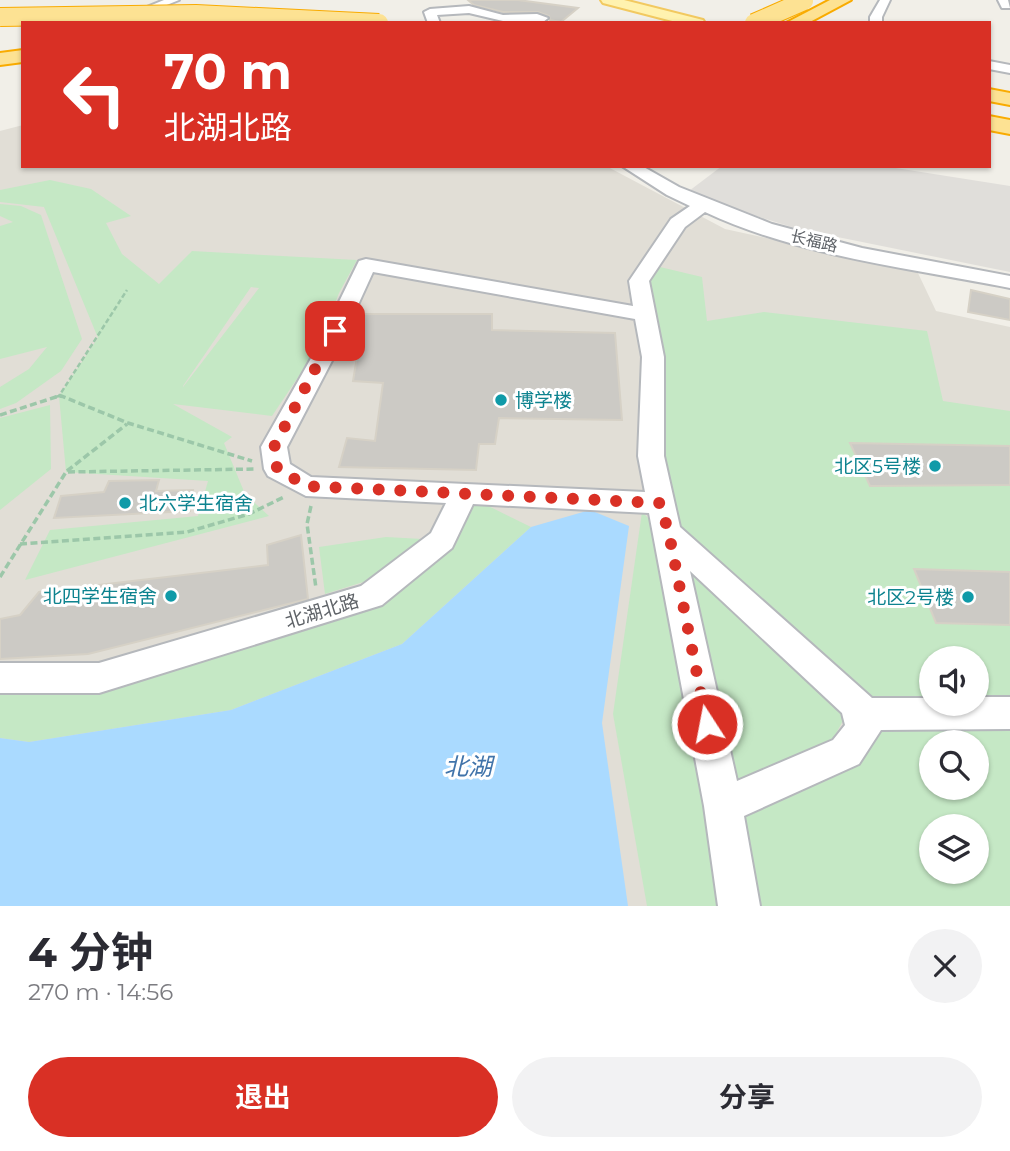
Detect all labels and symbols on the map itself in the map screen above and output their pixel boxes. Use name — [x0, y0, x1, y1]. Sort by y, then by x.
street label: 长福路 — [788, 226, 840, 256]
pin — [305, 301, 365, 361]
place label: 博学楼 — [515, 389, 572, 412]
marker: 博学楼 — [493, 392, 509, 408]
place label: 北区5号楼 — [834, 455, 921, 478]
marker: 北区5号楼 — [927, 458, 943, 474]
place label: 北六学生宿舍 — [139, 492, 253, 515]
marker: 北六学生宿舍 — [117, 495, 133, 511]
place label: 北四学生宿舍 — [43, 585, 157, 608]
place label: 北区2号楼 — [867, 586, 954, 609]
marker: 北四学生宿舍 — [163, 588, 179, 604]
street label: 北湖北路 — [282, 589, 362, 633]
marker: 北区2号楼 — [960, 589, 976, 605]
position arrow — [670, 687, 744, 761]
water label: 北湖 — [444, 752, 496, 781]

